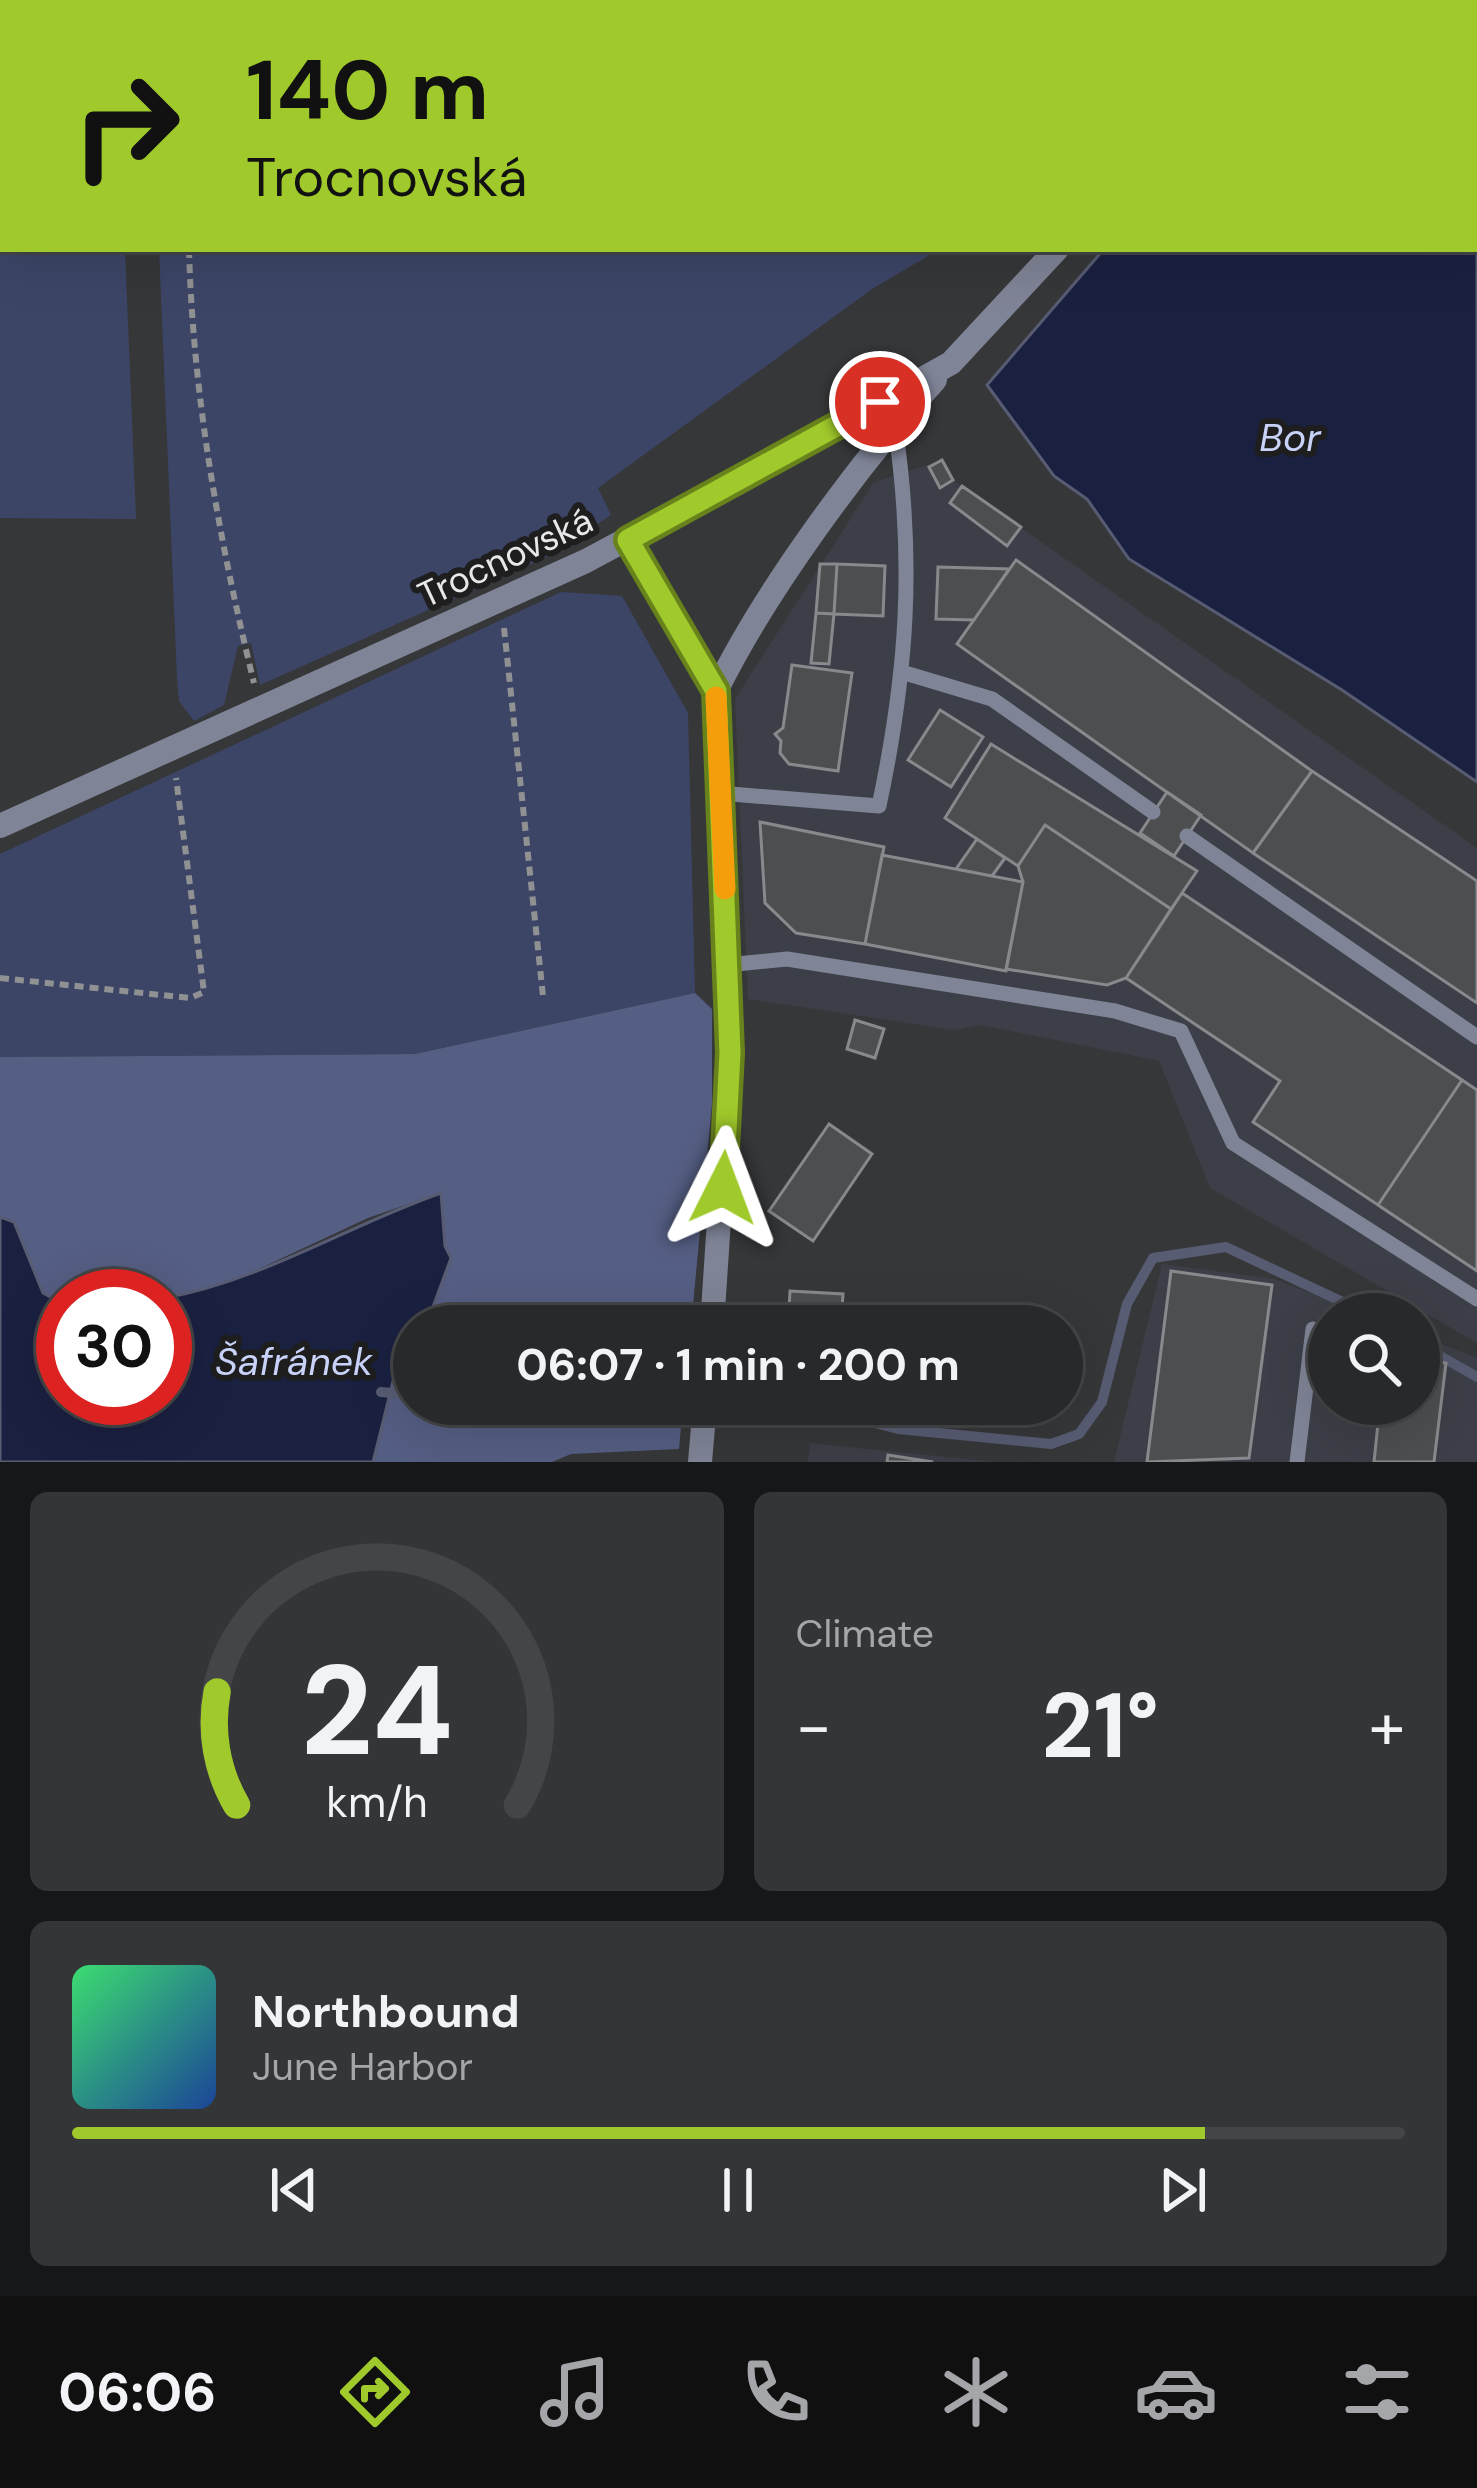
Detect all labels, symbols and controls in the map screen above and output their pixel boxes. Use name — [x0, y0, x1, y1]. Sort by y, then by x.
text: 140 m — [246, 36, 489, 145]
icon: right — [48, 48, 204, 204]
text: Trocnovská — [246, 142, 527, 213]
pin — [829, 351, 931, 453]
icon: arrive — [847, 369, 913, 435]
water label: Bor — [1259, 412, 1322, 463]
street label: Trocnovská — [410, 497, 600, 618]
position arrow — [660, 1125, 786, 1251]
speed limit sign: 30 — [36, 1269, 192, 1425]
map controls — [1308, 1293, 1440, 1425]
button: search — [1308, 1293, 1440, 1425]
text: 06:07 · 1 min · 200 m — [516, 1335, 960, 1394]
water label: Šafránek — [215, 1336, 373, 1387]
text: Climate — [796, 1608, 934, 1659]
text: 24 — [301, 1630, 453, 1793]
text: 21° — [1042, 1668, 1159, 1785]
text: − — [796, 1684, 832, 1769]
text: + — [1369, 1684, 1405, 1769]
text: km/h — [326, 1773, 427, 1829]
text: Northbound — [252, 1982, 520, 2041]
text: June Harbor — [252, 2041, 473, 2092]
icon: previous — [261, 2157, 327, 2223]
icon: pause — [705, 2157, 771, 2223]
icon: next — [1150, 2157, 1216, 2223]
icon: directions — [333, 2350, 417, 2434]
icon: music — [533, 2350, 617, 2434]
icon: phone — [734, 2350, 818, 2434]
icon: climate — [934, 2350, 1018, 2434]
icon: car — [1134, 2350, 1218, 2434]
icon: filters — [1335, 2350, 1419, 2434]
text: 06:06 — [58, 2357, 216, 2428]

